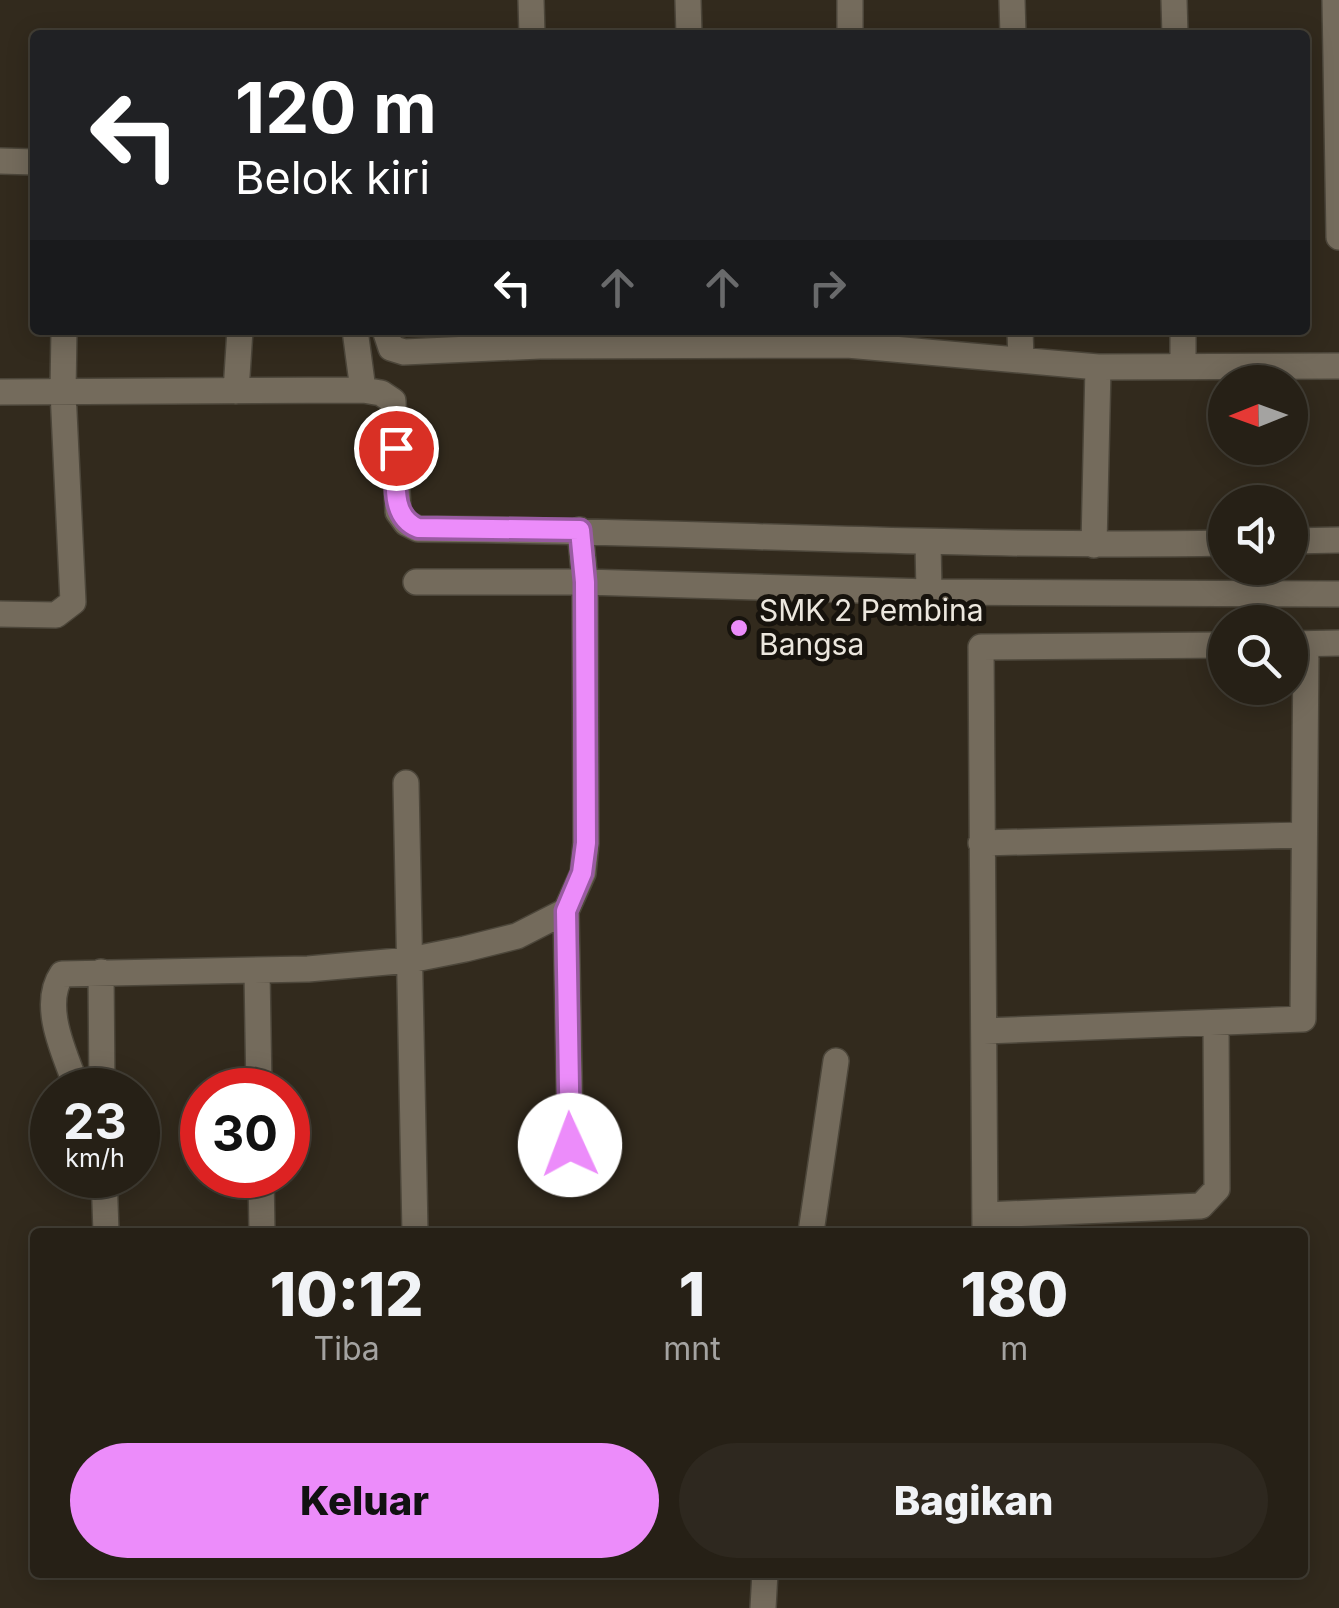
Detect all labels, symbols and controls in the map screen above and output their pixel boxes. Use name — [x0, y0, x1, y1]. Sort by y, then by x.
text: 120 m — [235, 65, 437, 150]
icon: left — [70, 70, 200, 200]
text: Belok kiri — [235, 150, 430, 205]
icon: left — [485, 260, 540, 315]
icon: ahead — [590, 260, 645, 315]
icon: ahead — [695, 260, 750, 315]
icon: right — [800, 260, 855, 315]
north arrow — [1208, 365, 1308, 465]
map controls — [1208, 365, 1308, 705]
pin — [354, 406, 439, 491]
icon: arrive — [369, 421, 424, 476]
button: sound — [1208, 485, 1308, 585]
place label: SMK 2 Pembina Bangsa — [759, 592, 984, 662]
button: search — [1208, 605, 1308, 705]
marker: SMK 2 Pembina Bangsa — [728, 617, 750, 639]
speed limit sign: 30 — [180, 1068, 310, 1198]
text: 23 — [63, 1091, 127, 1151]
position arrow — [518, 1093, 622, 1197]
text: km/h — [65, 1143, 125, 1173]
text: 10:12 — [270, 1258, 424, 1330]
text: 1 — [679, 1258, 705, 1330]
text: 180 — [960, 1258, 1068, 1330]
text: Tiba — [314, 1329, 380, 1368]
text: mnt — [663, 1329, 721, 1368]
text: m — [1000, 1329, 1028, 1368]
button: Keluar — [70, 1443, 659, 1558]
button: Bagikan — [679, 1443, 1268, 1558]

